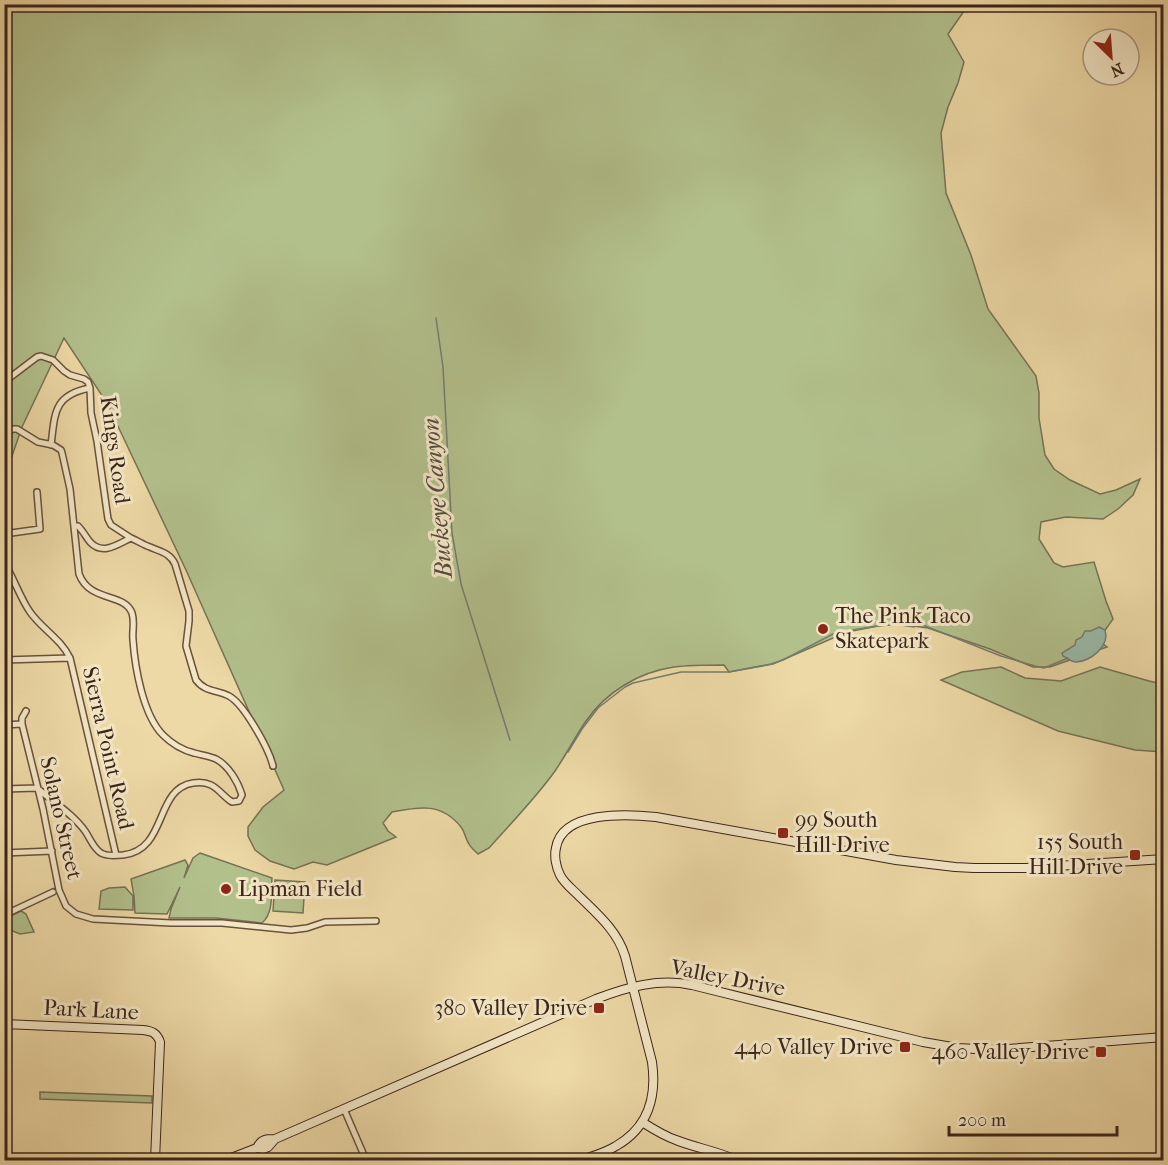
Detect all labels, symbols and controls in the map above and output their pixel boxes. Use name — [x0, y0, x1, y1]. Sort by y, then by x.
north arrow — [1081, 27, 1141, 87]
text: N — [1107, 59, 1127, 82]
street label: Kings Road — [95, 394, 136, 507]
water label: Buckeye Canyon — [416, 417, 458, 581]
place label: The Pink Taco Skatepark — [835, 603, 971, 654]
marker: The Pink Taco Skatepark — [816, 622, 830, 636]
street label: Sierra Point Road — [77, 664, 140, 833]
street label: Solano Street — [34, 754, 88, 882]
place label: 99 South Hill Drive — [795, 807, 890, 858]
marker: 99 South Hill Drive — [776, 826, 790, 840]
place label: 155 South Hill Drive — [1028, 829, 1124, 880]
marker: 155 South Hill Drive — [1128, 848, 1142, 862]
place label: Lipman Field — [238, 876, 363, 902]
marker: Lipman Field — [219, 882, 233, 896]
street label: Valley Drive — [668, 954, 787, 1002]
street label: Park Lane — [43, 995, 139, 1025]
place label: 380 Valley Drive — [434, 995, 587, 1021]
marker: 380 Valley Drive — [592, 1001, 606, 1015]
place label: 440 Valley Drive — [734, 1034, 893, 1060]
place label: 460 Valley Drive — [931, 1039, 1089, 1065]
marker: 440 Valley Drive — [898, 1040, 912, 1054]
marker: 460 Valley Drive — [1094, 1045, 1108, 1059]
scale bar — [949, 1099, 1117, 1137]
text: 200 m — [958, 1110, 1006, 1131]

